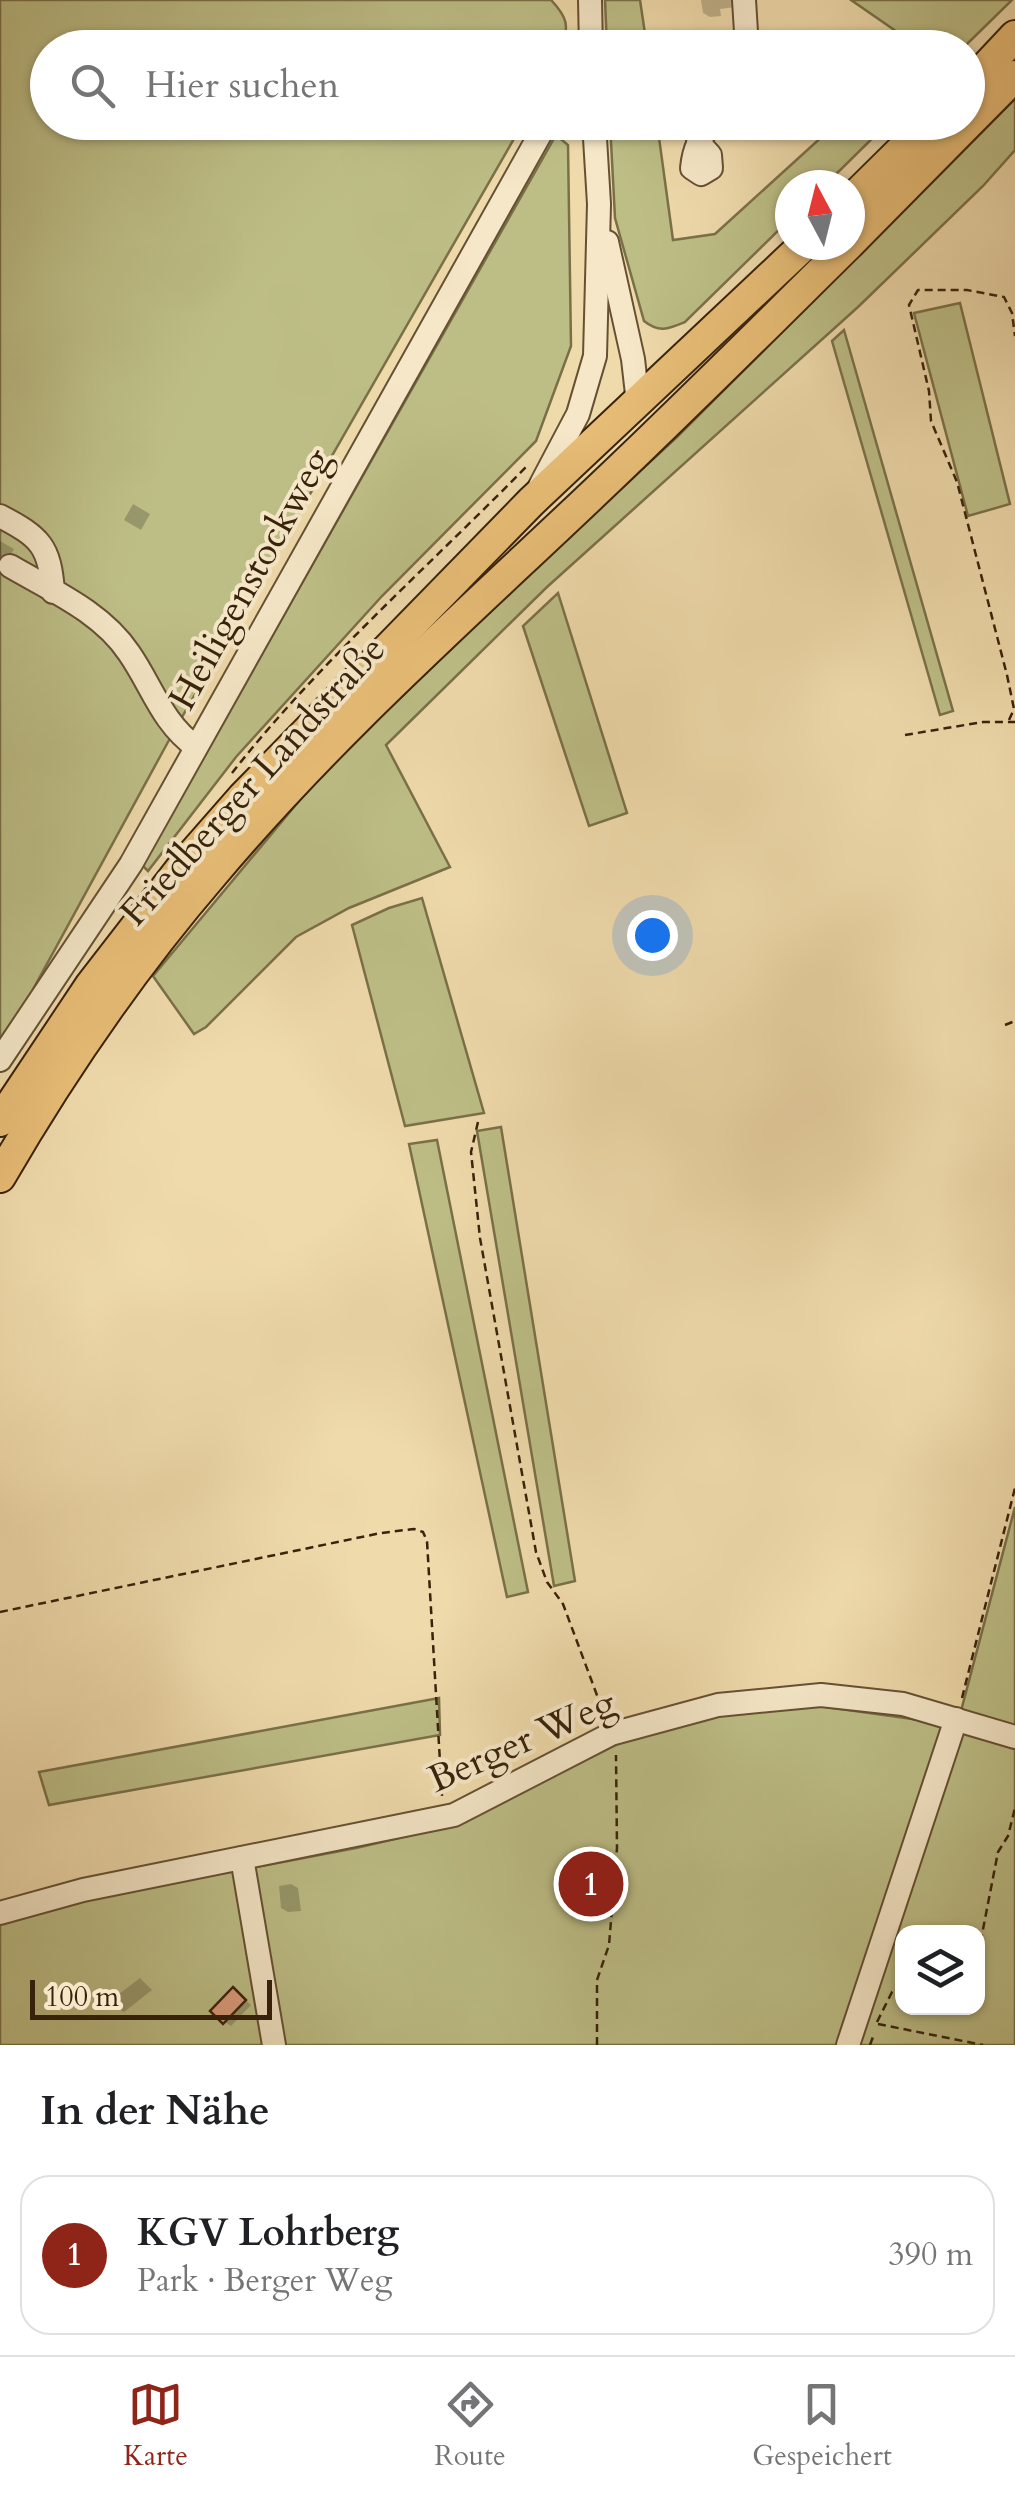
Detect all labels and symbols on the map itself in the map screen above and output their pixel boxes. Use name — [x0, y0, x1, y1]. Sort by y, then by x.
north arrow — [775, 170, 865, 260]
street label: Heiligenstockweg — [156, 438, 344, 719]
street label: Friedberger Landstraße — [109, 625, 397, 937]
your location — [627, 910, 678, 961]
street label: Berger Weg — [420, 1676, 625, 1805]
pin: 1 — [558, 1846, 624, 1922]
scale bar — [30, 1975, 272, 2020]

